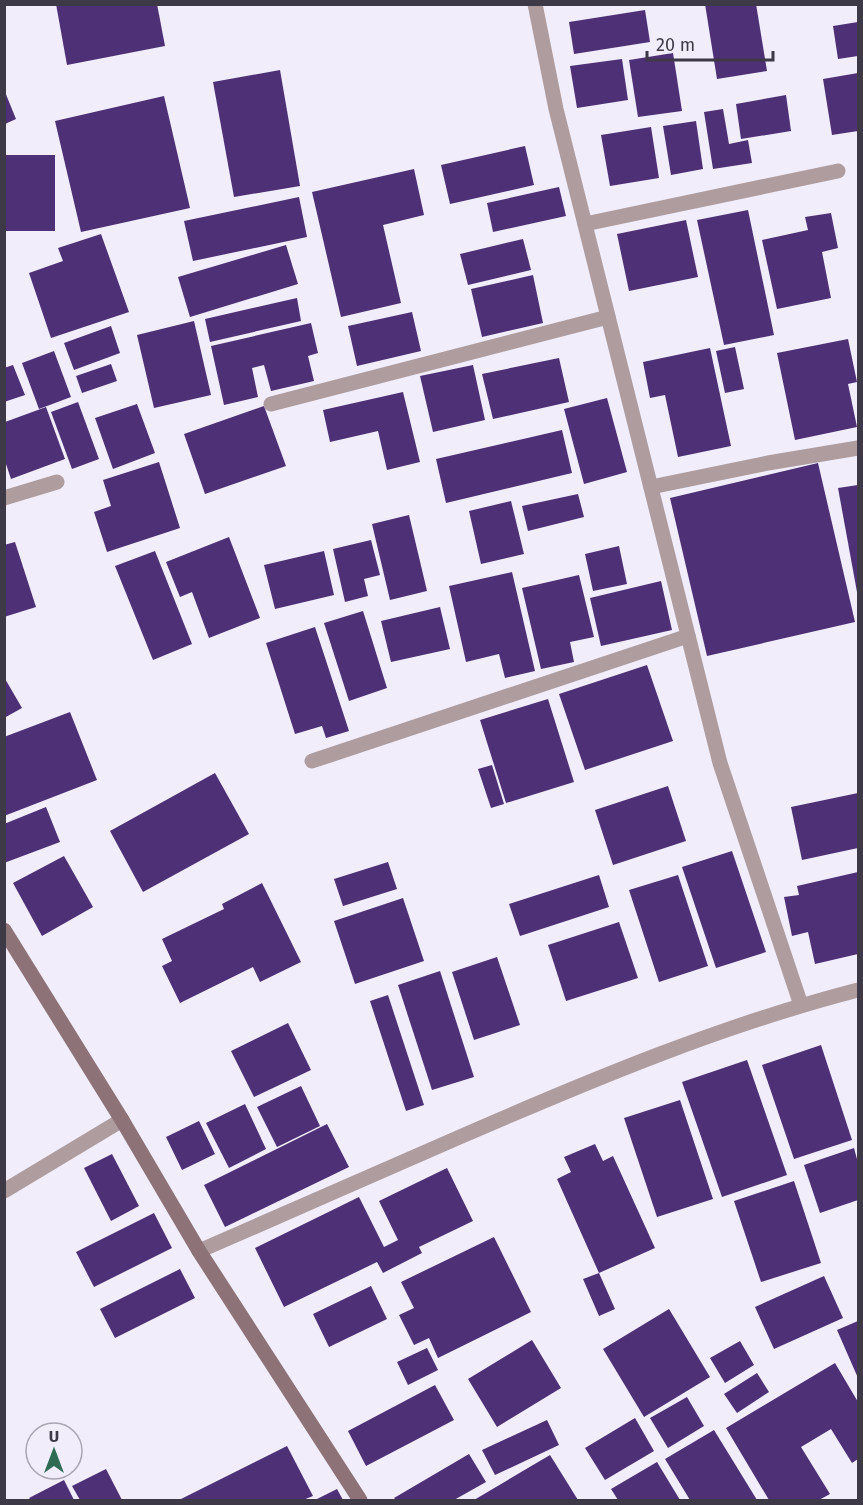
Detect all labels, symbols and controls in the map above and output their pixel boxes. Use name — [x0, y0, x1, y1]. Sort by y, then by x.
scale bar — [647, 24, 773, 62]
text: 20 m — [656, 34, 695, 56]
north arrow — [24, 1421, 84, 1481]
text: U — [49, 1427, 59, 1446]

